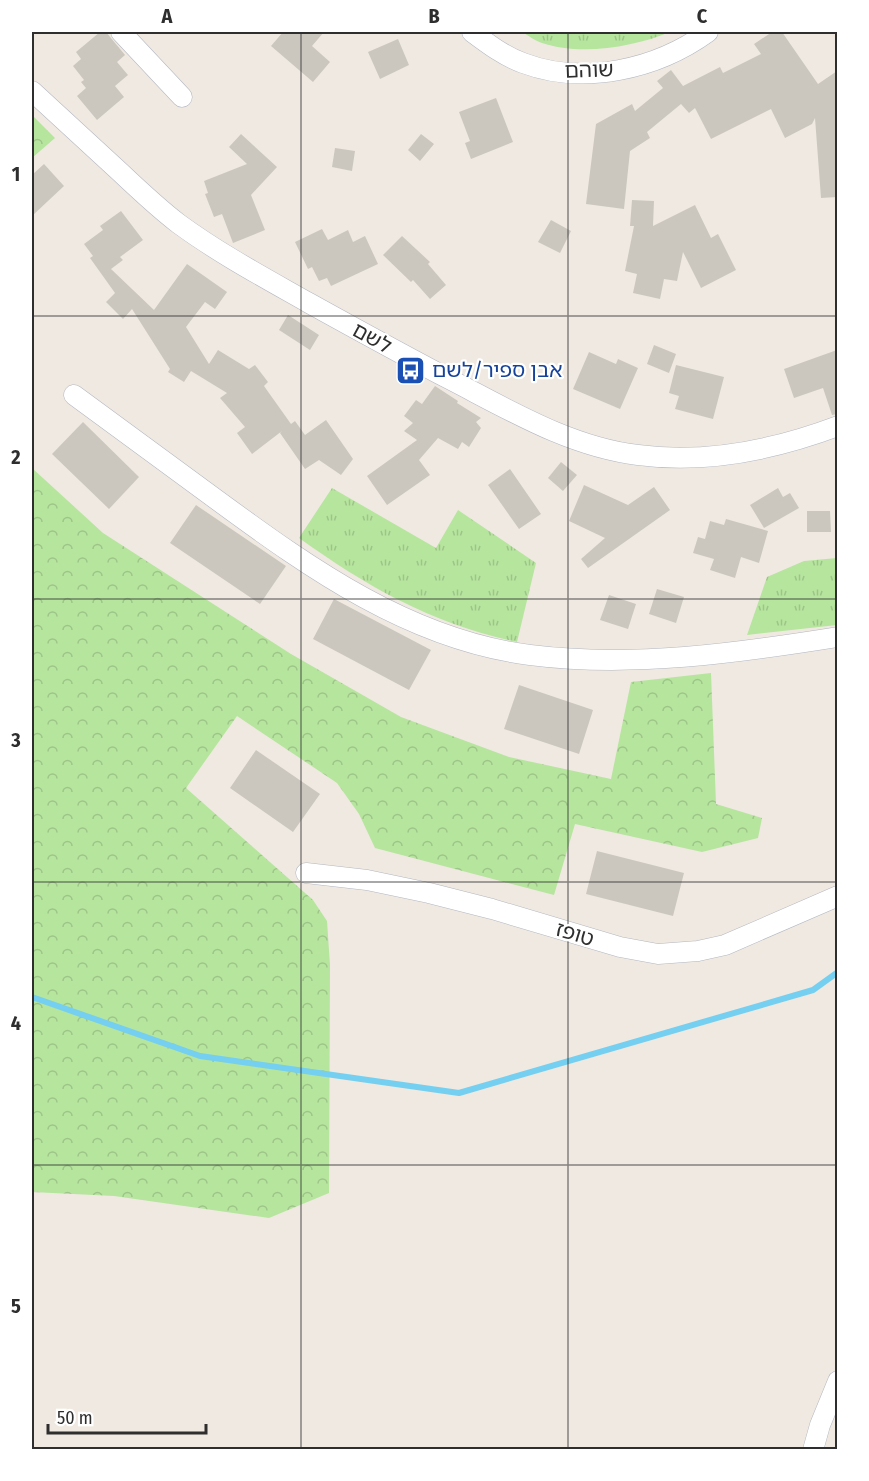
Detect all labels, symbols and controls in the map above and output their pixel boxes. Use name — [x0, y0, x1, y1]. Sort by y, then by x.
text: A — [161, 4, 174, 28]
text: B — [428, 4, 440, 28]
text: C — [697, 4, 708, 28]
street label: שוהם — [564, 56, 614, 84]
text: 1 — [12, 162, 20, 186]
street label: לשם — [348, 317, 396, 359]
bus stop icon: אבן ספיר/לשם — [395, 354, 427, 386]
place label: אבן ספיר/לשם — [432, 357, 562, 383]
text: 2 — [10, 445, 21, 469]
text: 3 — [10, 728, 21, 752]
street label: טופז — [553, 916, 597, 952]
text: 4 — [11, 1011, 21, 1035]
text: 5 — [11, 1294, 21, 1318]
scale bar — [48, 1397, 206, 1435]
text: 50 m — [57, 1407, 93, 1429]

